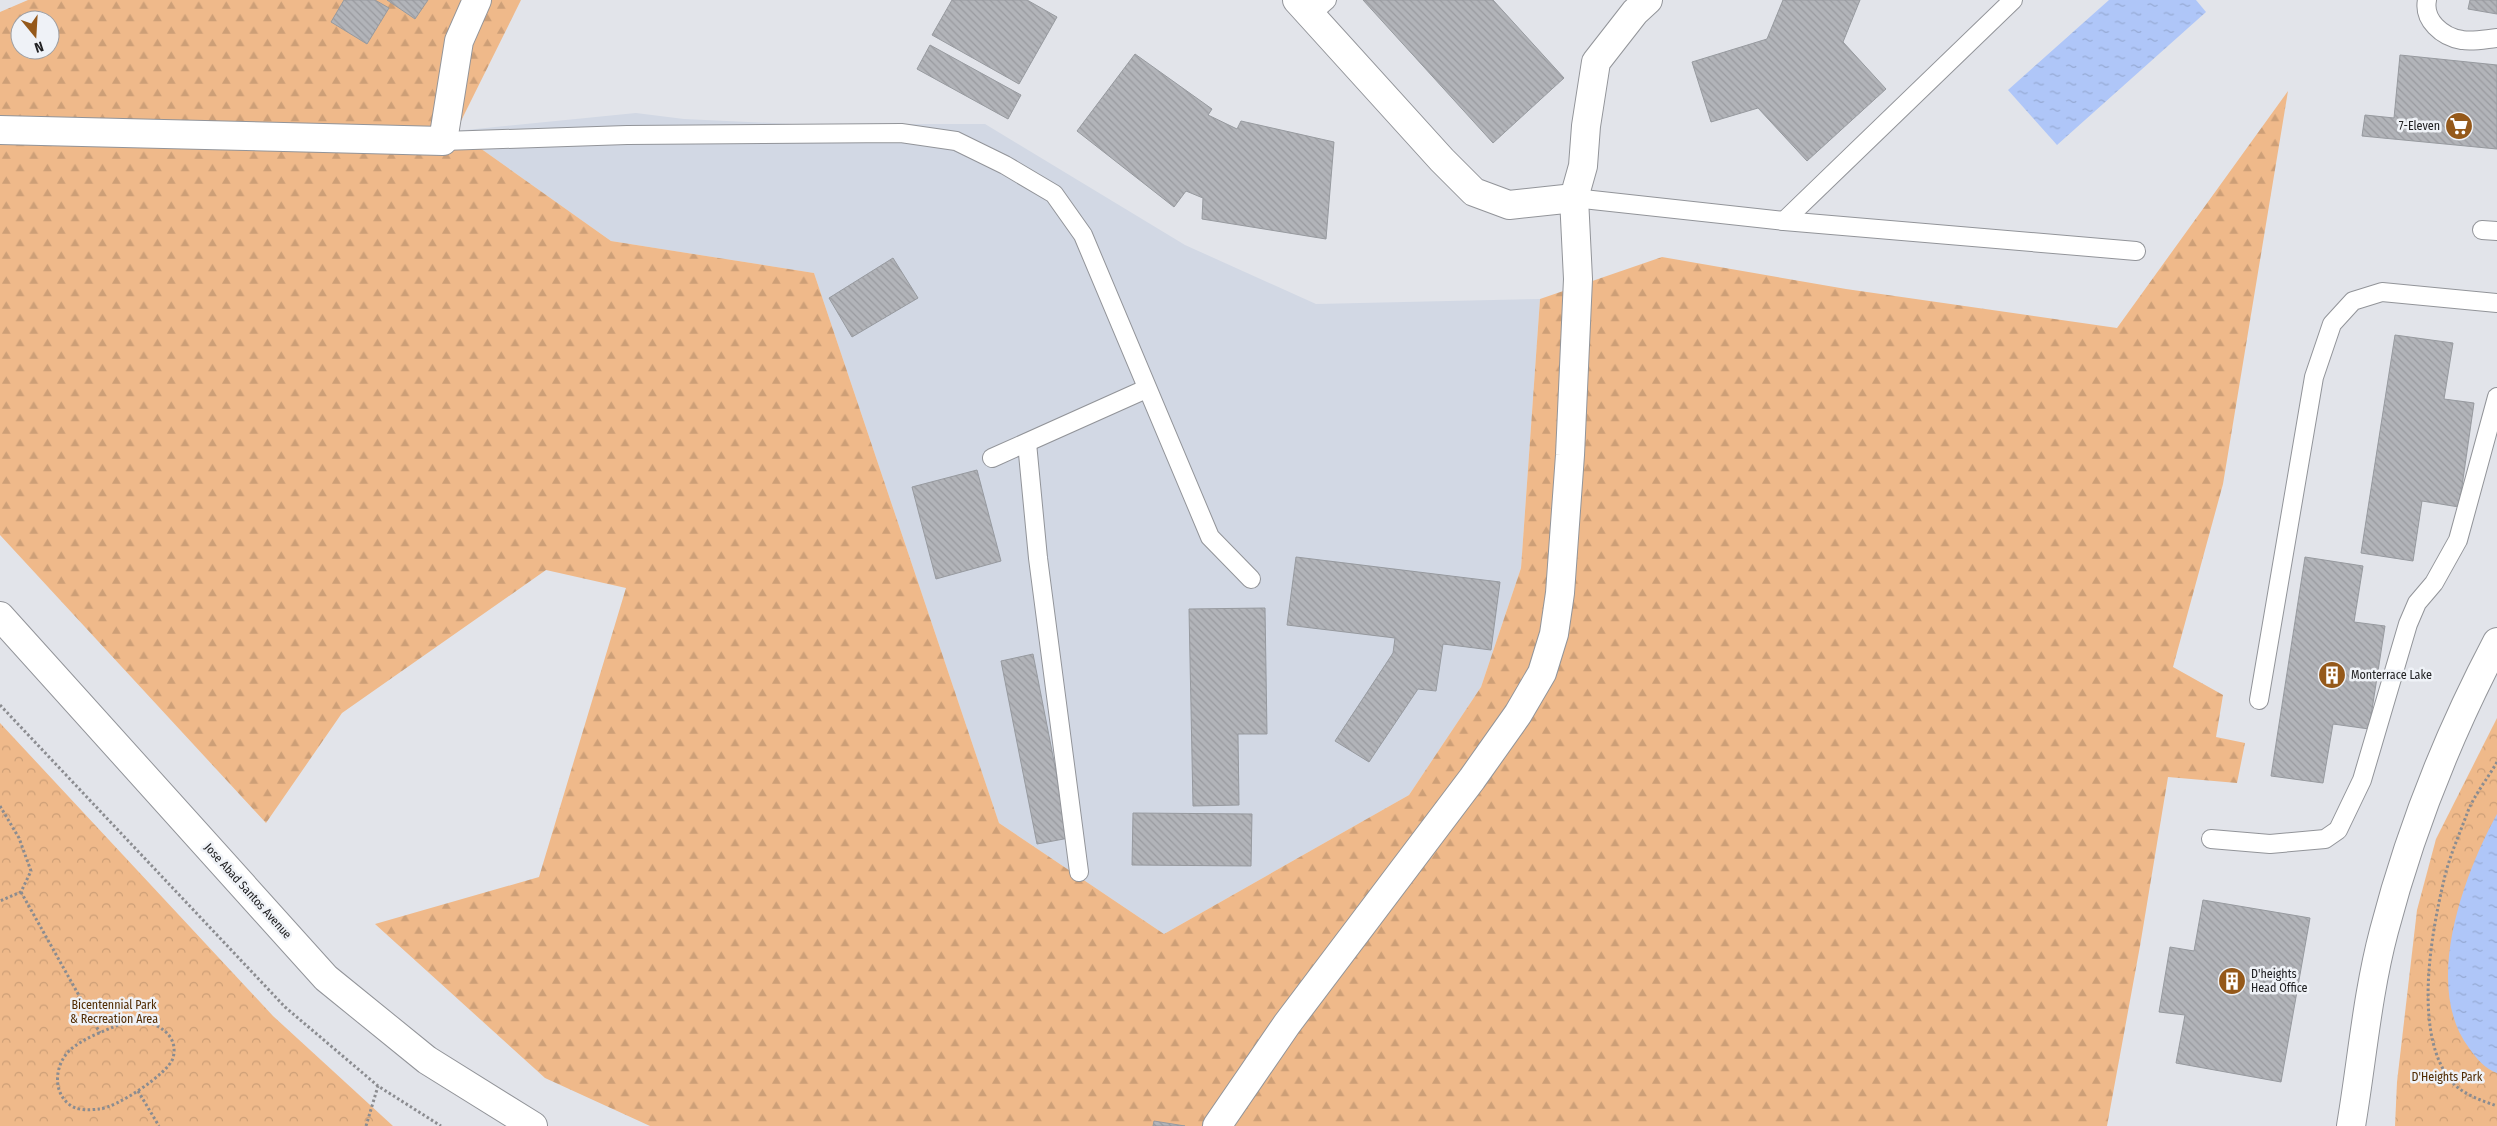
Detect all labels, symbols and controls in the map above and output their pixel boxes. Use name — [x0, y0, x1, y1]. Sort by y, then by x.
north arrow — [10, 10, 60, 60]
text: N — [32, 38, 45, 56]
supermarket icon: 7-Eleven — [2444, 111, 2474, 141]
place label: 7-Eleven — [2399, 119, 2440, 133]
building icon: Monterrace Lake — [2317, 660, 2347, 690]
place label: Monterrace Lake — [2351, 668, 2432, 682]
street label: Jose Abad Santos Avenue — [202, 840, 295, 942]
building icon: D'heights Head Office — [2217, 966, 2247, 996]
place label: D'heights Head Office — [2251, 967, 2308, 995]
park label: Bicentennial Park & Recreation Area — [70, 998, 158, 1026]
park label: D'Heights Park — [2412, 1070, 2483, 1084]

